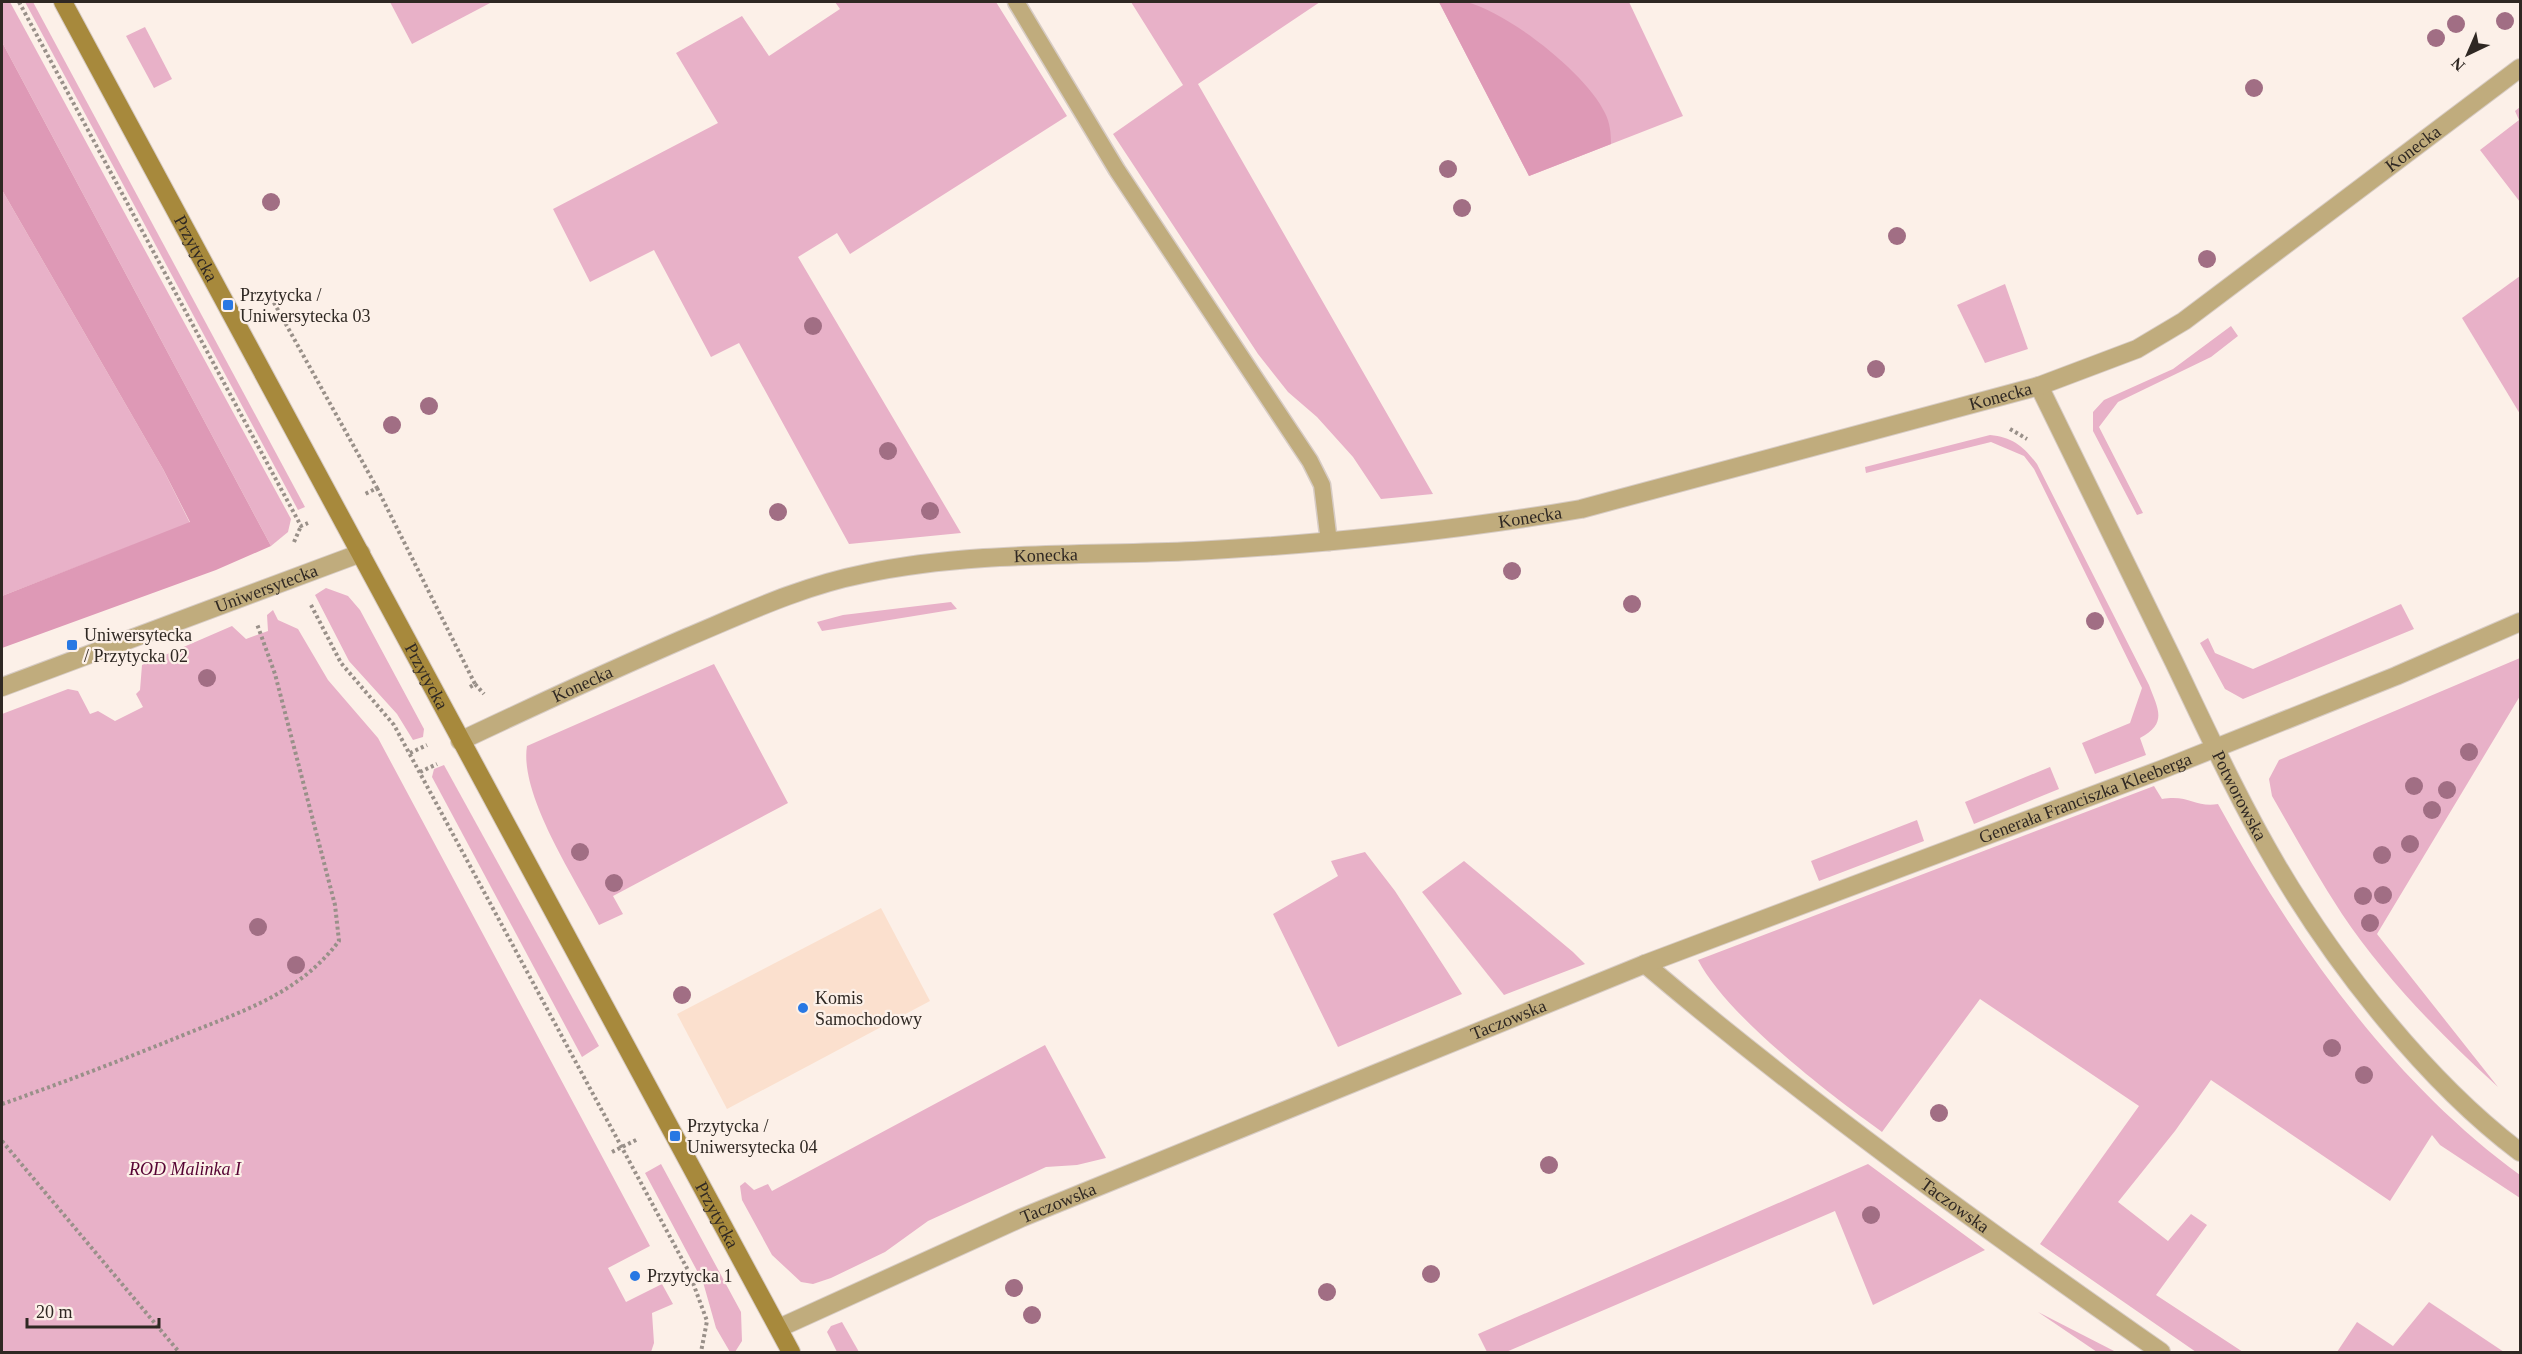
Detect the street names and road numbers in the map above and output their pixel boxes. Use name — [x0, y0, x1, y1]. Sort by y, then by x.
street label: Konecka — [2381, 121, 2445, 176]
street label: Przytycka — [170, 212, 222, 285]
street label: Konecka — [1967, 378, 2034, 414]
street label: Konecka — [1497, 502, 1563, 532]
street label: Konecka — [1013, 544, 1078, 566]
street label: Uniwersytecka — [212, 560, 320, 617]
street label: Przytycka — [401, 640, 452, 713]
street label: Konecka — [549, 662, 616, 706]
street label: Potworowska — [2208, 748, 2271, 844]
street label: Generała Franciszka Kleeberga — [1976, 749, 2194, 847]
street label: Taczowska — [1468, 995, 1549, 1044]
street label: Taczowska — [1917, 1174, 1993, 1237]
street label: Przytycka — [691, 1178, 743, 1251]
street label: Taczowska — [1017, 1179, 1099, 1227]

